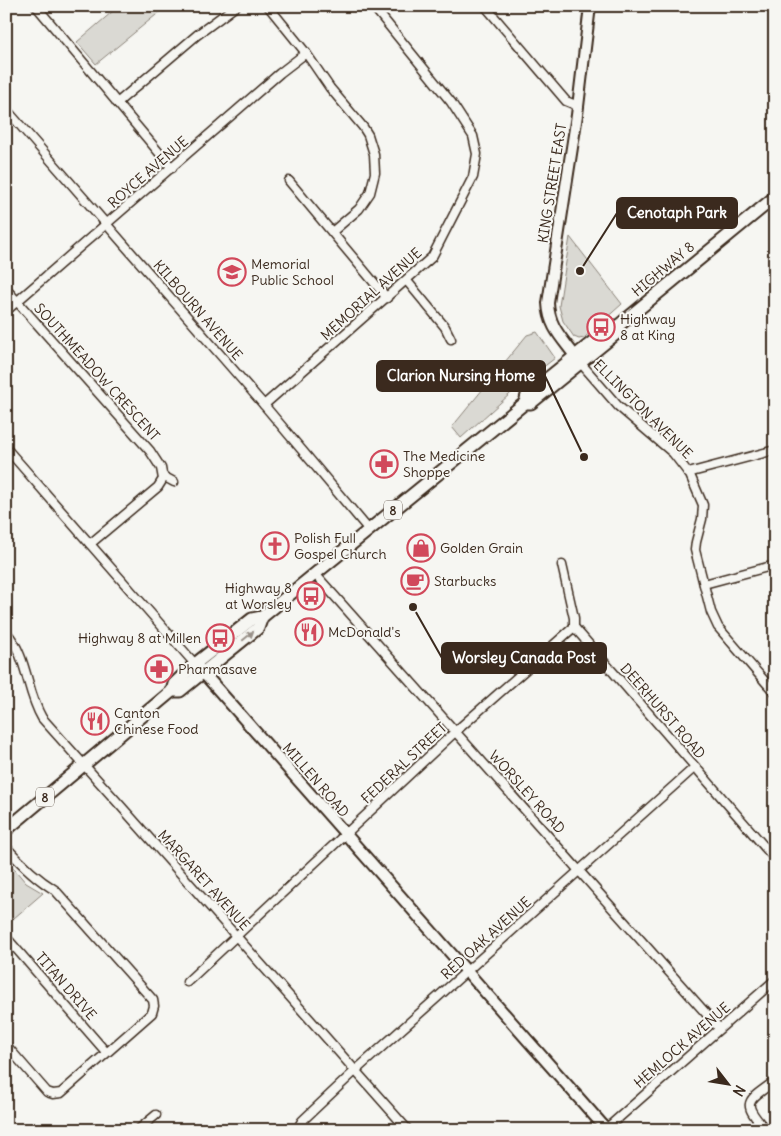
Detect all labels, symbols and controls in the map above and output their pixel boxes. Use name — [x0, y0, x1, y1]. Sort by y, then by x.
street label: KING STREET EAST — [534, 122, 570, 244]
street label: ROYCE AVENUE — [104, 132, 192, 212]
callout: Cenotaph Park — [617, 198, 737, 228]
text: Cenotaph Park — [627, 203, 727, 223]
street label: HIGHWAY 8 — [628, 238, 698, 300]
street label: MEMORIAL AVENUE — [317, 244, 425, 344]
place label: Memorial Public School — [251, 255, 334, 289]
street label: KILBOURN AVENUE — [150, 256, 246, 364]
school or university icon: Memorial Public School — [217, 257, 247, 287]
street label: SOUTHMEADOW CRESCENT — [30, 299, 164, 445]
place label: Highway 8 at King — [620, 310, 676, 344]
bus stop icon: Highway 8 at King — [586, 312, 616, 342]
street label: ELLINGTON AVENUE — [590, 356, 696, 462]
callout: Clarion Nursing Home — [377, 361, 545, 391]
text: Clarion Nursing Home — [387, 366, 535, 386]
place label: The Medicine Shoppe — [403, 447, 485, 481]
pharmacy icon: The Medicine Shoppe — [369, 449, 399, 479]
road number: 8 — [384, 500, 402, 520]
place label: Polish Full Gospel Church — [294, 529, 387, 563]
church icon: Polish Full Gospel Church — [260, 531, 290, 561]
shop icon: Golden Grain — [406, 533, 436, 563]
place label: Golden Grain — [440, 539, 523, 557]
cafe icon: Starbucks — [400, 566, 430, 596]
place label: Starbucks — [434, 572, 496, 590]
place label: Highway 8 at Worsley — [225, 579, 292, 613]
bus stop icon: Highway 8 at Worsley — [296, 581, 326, 611]
restaurant icon: McDonald's — [294, 617, 324, 647]
bus stop icon: Highway 8 at Millen — [205, 623, 235, 653]
place label: McDonald's — [328, 623, 401, 641]
place label: Highway 8 at Millen — [78, 629, 201, 647]
one-way arrow — [242, 630, 255, 641]
callout: Worsley Canada Post — [442, 643, 606, 673]
text: Worsley Canada Post — [452, 648, 597, 668]
pharmacy icon: Pharmasave — [144, 654, 174, 684]
place label: Pharmasave — [178, 660, 257, 678]
street label: DEERHURST ROAD — [617, 660, 709, 763]
place label: Canton Chinese Food — [114, 704, 199, 738]
restaurant icon: Canton Chinese Food — [80, 706, 110, 736]
street label: FEDERAL STREET — [357, 719, 451, 807]
street label: MILLEN ROAD — [279, 739, 353, 821]
street label: WORSLEY ROAD — [485, 747, 569, 837]
road number: 8 — [36, 788, 54, 806]
street label: MARGARET AVENUE — [154, 826, 254, 934]
street label: RED OAK AVENUE — [437, 893, 535, 983]
street label: TITAN DRIVE — [32, 948, 100, 1024]
street label: HEMLOCK AVENUE — [630, 998, 734, 1092]
north arrow — [704, 1058, 754, 1108]
text: N — [729, 1082, 749, 1099]

